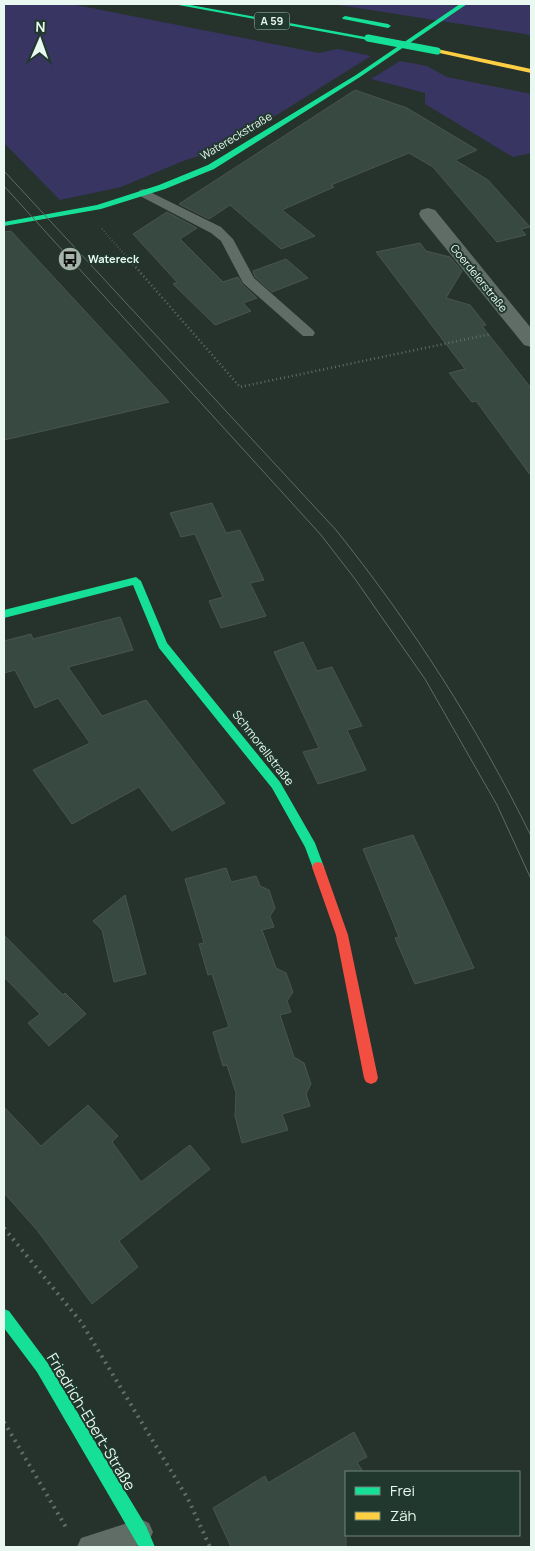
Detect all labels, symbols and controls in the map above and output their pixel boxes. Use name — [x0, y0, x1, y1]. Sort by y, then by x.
road number: A 59 — [254, 12, 290, 30]
north arrow — [15, 15, 65, 65]
text: N — [35, 17, 46, 36]
street label: Watereckstraße — [197, 108, 275, 163]
street label: Goerdelerstraße — [447, 241, 512, 315]
bus stop icon: Watereck — [57, 246, 83, 272]
place label: Watereck — [88, 251, 140, 266]
street label: Schmorellstraße — [229, 706, 298, 789]
street label: Friedrich-Ebert-Straße — [42, 1349, 141, 1495]
legend — [345, 1471, 520, 1536]
text: Frei — [390, 1480, 415, 1501]
text: Zäh — [390, 1505, 417, 1526]

